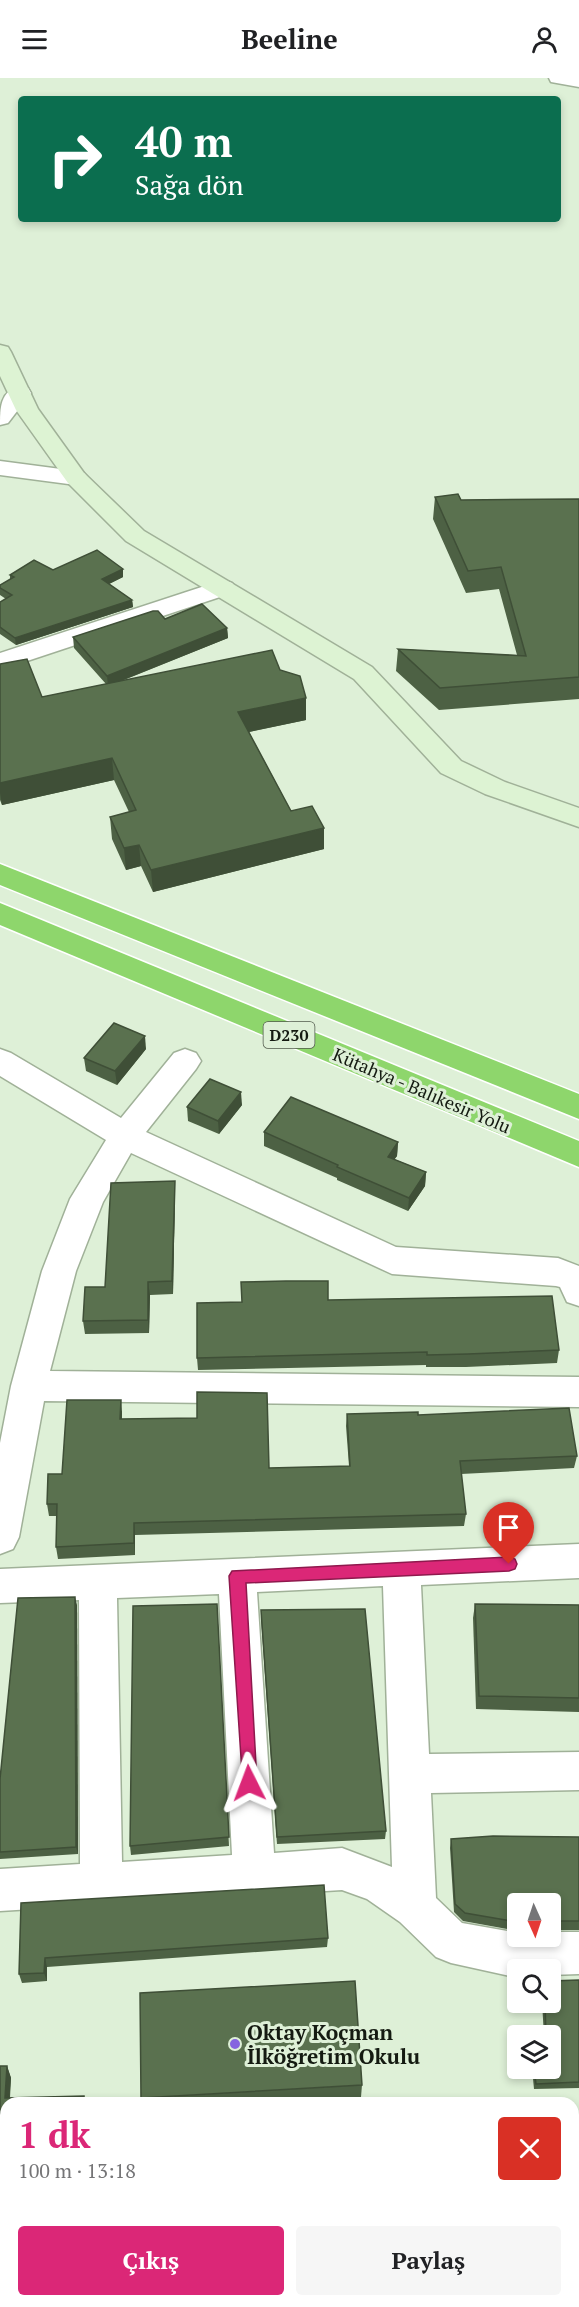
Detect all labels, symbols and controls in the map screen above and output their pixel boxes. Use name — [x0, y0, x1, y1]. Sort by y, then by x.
text: Beeline — [241, 21, 338, 57]
icon: menu — [18, 23, 51, 56]
icon: person — [528, 23, 561, 56]
text: 40 m — [135, 113, 233, 169]
icon: right — [36, 120, 114, 198]
text: Sağa dön — [135, 167, 243, 203]
road number: D230 — [264, 1022, 314, 1048]
street label: Kütahya - Balıkesir Yolu — [330, 1042, 514, 1138]
pin — [483, 1502, 534, 1564]
icon: arrive — [492, 1511, 525, 1544]
position arrow — [217, 1751, 281, 1815]
north arrow — [507, 1893, 561, 1947]
map controls — [507, 1893, 561, 2079]
button: search — [507, 1959, 561, 2013]
place label: Oktay Koçman İlköğretim Okulu — [247, 2018, 420, 2070]
button: layers — [507, 2025, 561, 2079]
marker: Oktay Koçman İlköğretim Okulu — [228, 2037, 242, 2051]
text: 1 dk — [18, 2111, 91, 2158]
button: close — [498, 2117, 561, 2180]
text: 100 m · 13:18 — [18, 2157, 136, 2184]
button: Çıkış — [18, 2226, 284, 2295]
button: Paylaş — [296, 2226, 561, 2295]

